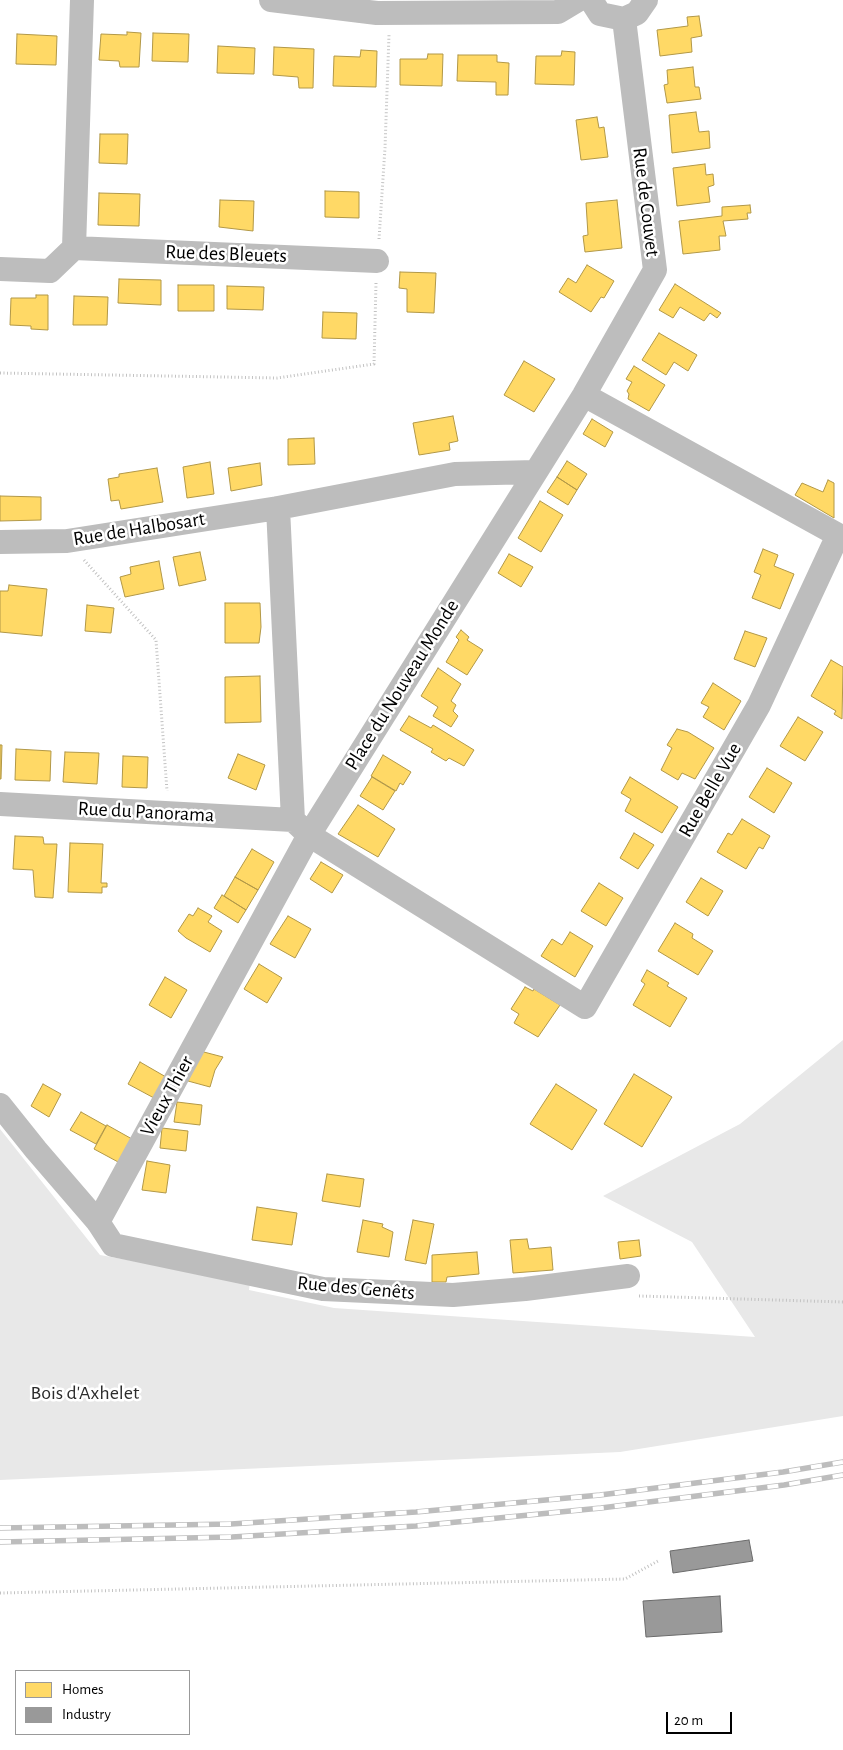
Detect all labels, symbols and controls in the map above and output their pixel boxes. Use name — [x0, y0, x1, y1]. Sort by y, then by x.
street label: Rue de Couvet — [627, 146, 665, 258]
street label: Rue des Bleuets — [165, 240, 287, 268]
street label: Rue de Halbosart — [71, 507, 207, 551]
street label: Place du Nouveau Monde — [340, 595, 464, 775]
street label: Rue Belle Vue — [673, 738, 747, 842]
street label: Rue du Panorama — [77, 796, 215, 828]
street label: Vieux Thier — [135, 1052, 199, 1140]
street label: Rue des Genêts — [296, 1271, 416, 1305]
park label: Bois d'Axhelet — [31, 1381, 139, 1405]
legend — [15, 1670, 190, 1735]
text: Homes — [62, 1682, 104, 1697]
scale bar — [668, 1702, 734, 1734]
text: Industry — [62, 1707, 111, 1722]
text: 20 m — [674, 1713, 703, 1728]

